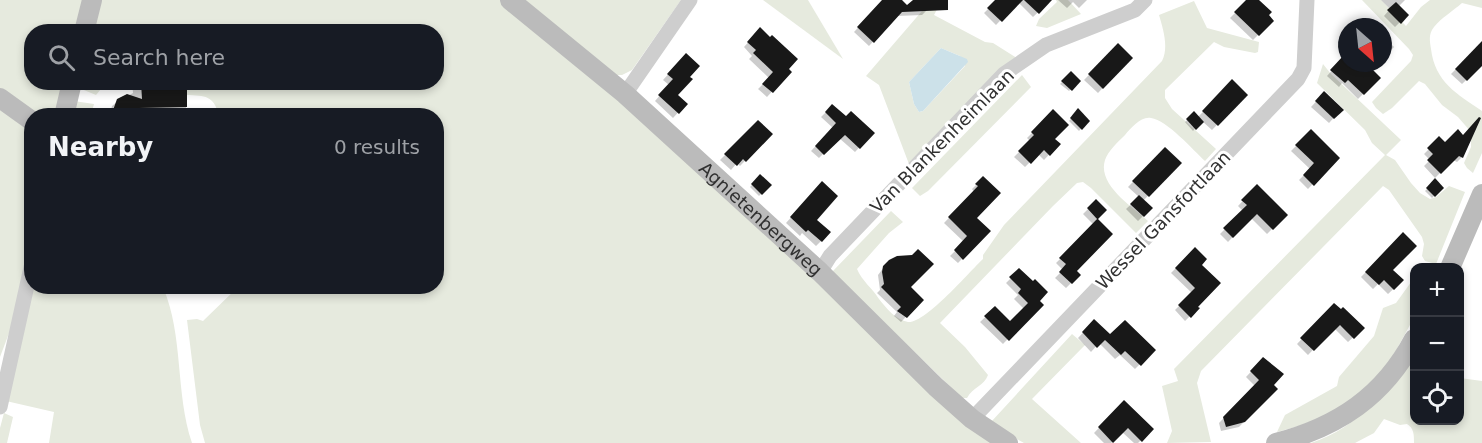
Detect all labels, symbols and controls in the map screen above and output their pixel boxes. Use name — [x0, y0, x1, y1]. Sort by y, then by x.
north arrow — [1338, 18, 1392, 72]
search box — [24, 24, 444, 90]
icon: search — [45, 41, 78, 74]
text: Search here — [93, 45, 225, 70]
street label: Van Blankenheimlaan — [866, 65, 1018, 217]
text: Nearby — [48, 132, 153, 162]
text: 0 results — [334, 135, 420, 159]
street label: Wessel Gansfortlaan — [1091, 146, 1235, 294]
street label: Agnietenbergweg — [695, 157, 827, 280]
map controls — [1410, 263, 1464, 425]
button: + — [1410, 263, 1464, 317]
button: − — [1410, 317, 1464, 371]
button: locate — [1410, 371, 1464, 425]

